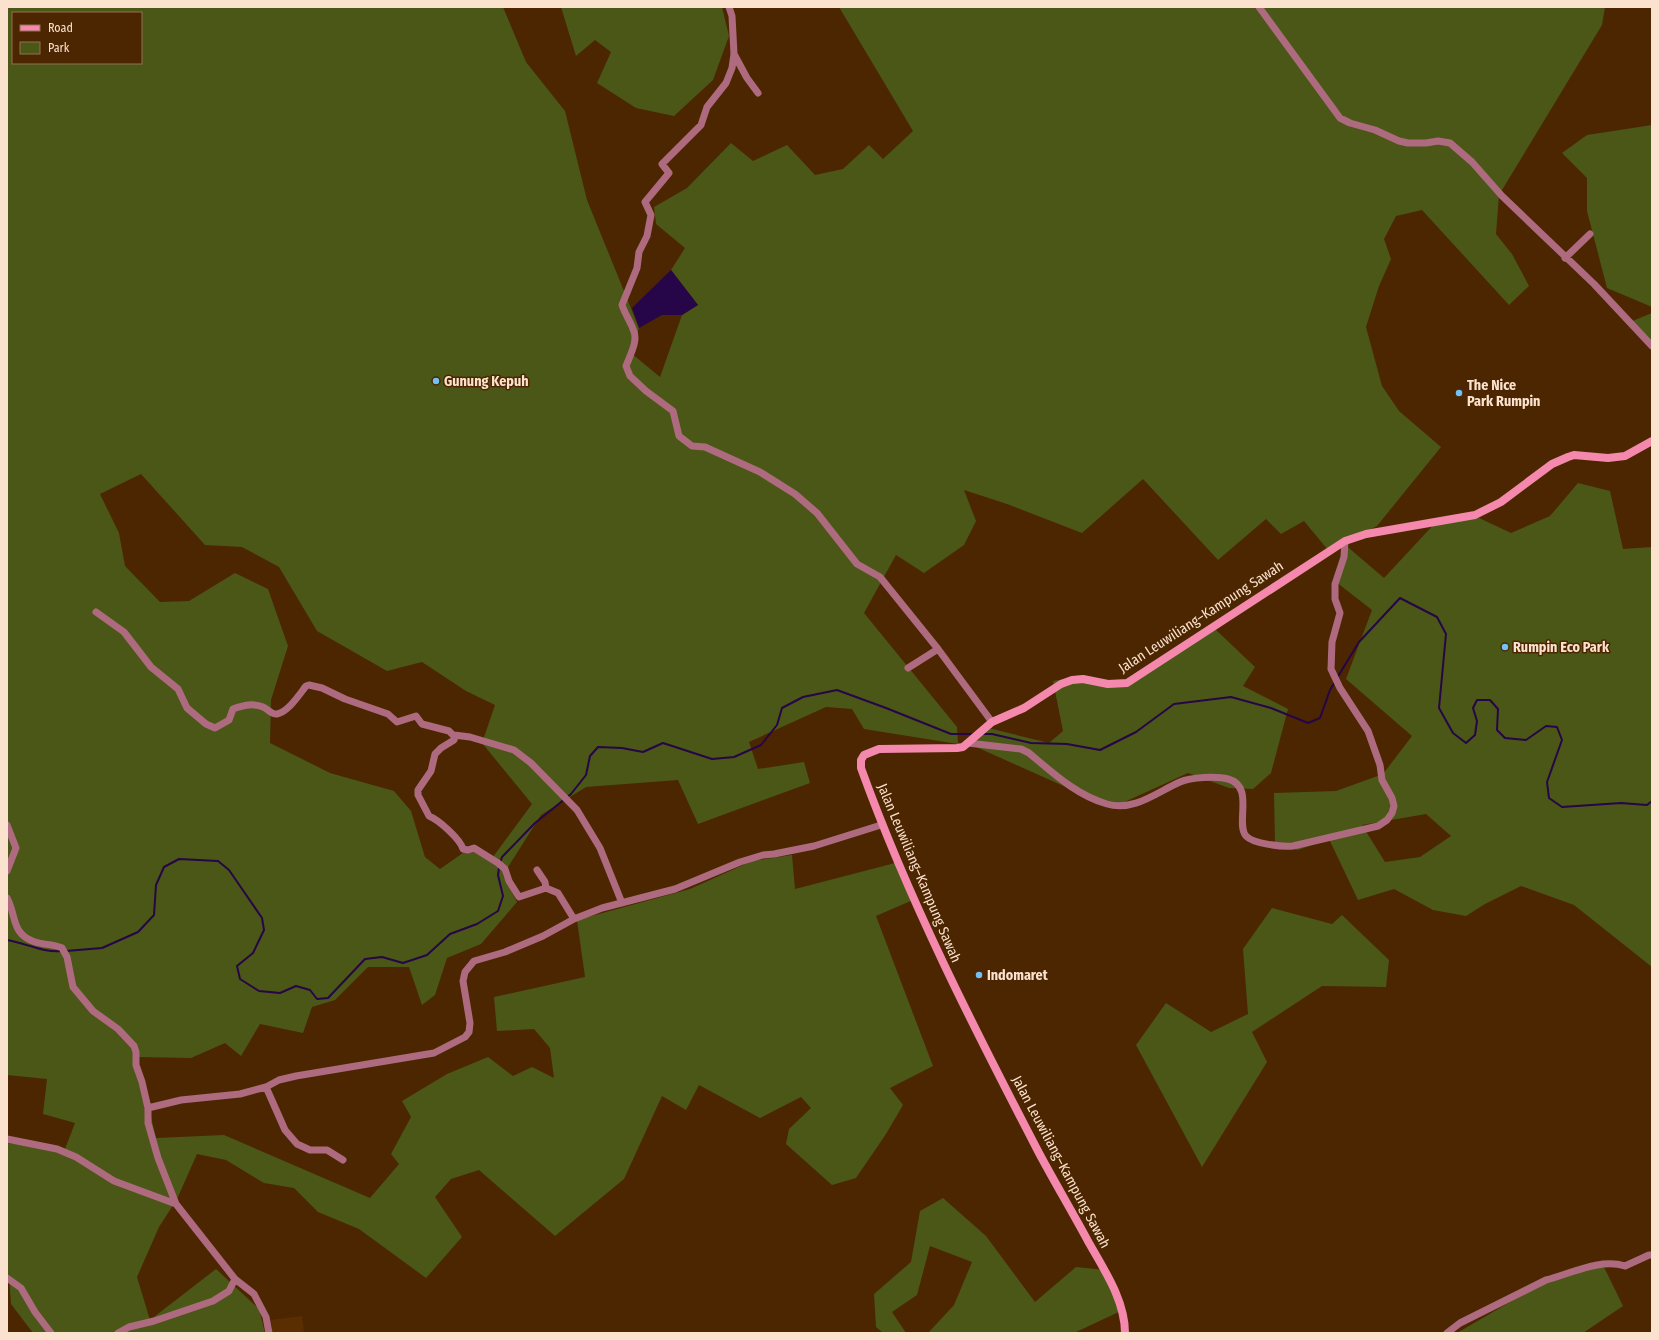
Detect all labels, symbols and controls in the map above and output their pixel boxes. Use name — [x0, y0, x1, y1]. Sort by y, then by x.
legend — [12, 12, 142, 64]
text: Road — [48, 21, 73, 35]
text: Park — [48, 41, 70, 55]
place label: Gunung Kepuh — [444, 373, 529, 390]
marker: Gunung Kepuh — [431, 376, 441, 386]
place label: The Nice Park Rumpin — [1467, 377, 1540, 410]
marker: The Nice Park Rumpin — [1454, 388, 1464, 398]
street label: Jalan Leuwiliang–Kampung Sawah — [1115, 557, 1287, 677]
place label: Rumpin Eco Park — [1513, 639, 1610, 656]
marker: Rumpin Eco Park — [1500, 642, 1510, 652]
street label: Jalan Leuwiliang–Kampung Sawah — [873, 781, 965, 965]
place label: Indomaret — [987, 967, 1049, 984]
marker: Indomaret — [974, 970, 984, 980]
street label: Jalan Leuwiliang–Kampung Sawah — [1008, 1073, 1114, 1251]

